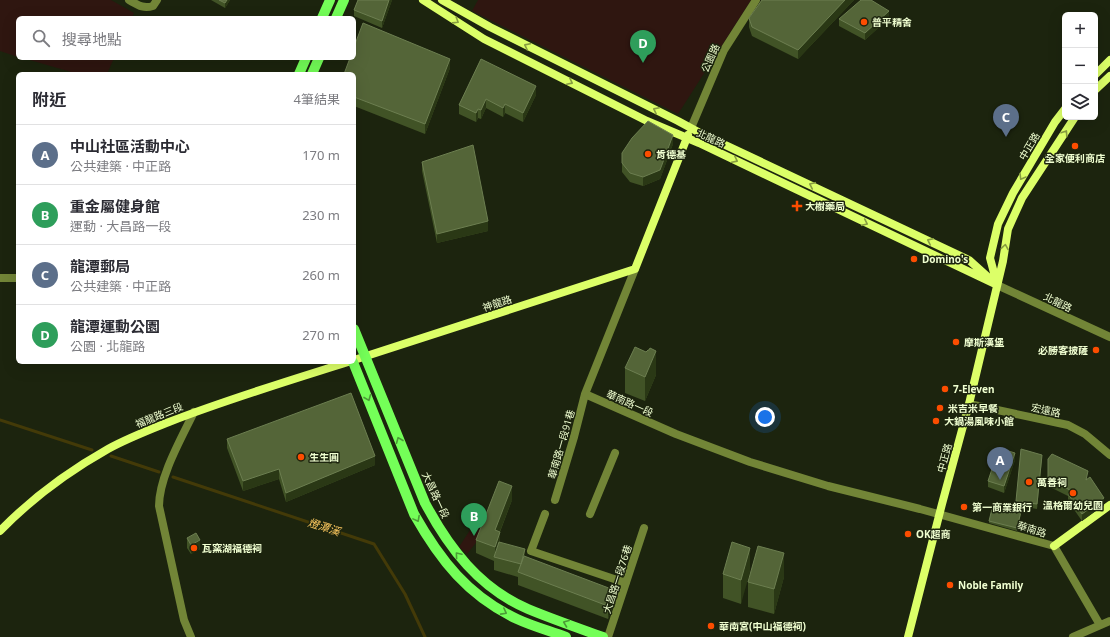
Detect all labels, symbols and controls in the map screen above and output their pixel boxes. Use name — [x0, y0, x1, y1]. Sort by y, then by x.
map controls — [1062, 12, 1098, 120]
button: + — [1062, 12, 1098, 48]
place label: 普平精舍 — [872, 15, 912, 29]
search box — [16, 16, 356, 60]
one-way arrow — [452, 16, 459, 24]
marker: 普平精舍 — [859, 17, 869, 27]
icon: search — [30, 27, 52, 49]
text: 搜尋地點 — [62, 29, 122, 49]
pin: D — [630, 30, 656, 63]
street label: 公園路 — [698, 41, 722, 75]
one-way arrow — [524, 43, 532, 51]
button: − — [1062, 48, 1098, 84]
one-way arrow — [566, 78, 574, 85]
button: layers — [1062, 84, 1098, 120]
text: 附近 — [32, 88, 66, 111]
text: 4筆結果 — [294, 90, 340, 108]
pin: C — [993, 104, 1019, 137]
one-way arrow — [653, 107, 661, 115]
street label: 北龍路 — [694, 126, 728, 150]
street label: 中正路 — [1015, 130, 1043, 162]
one-way arrow — [1060, 130, 1067, 137]
text: 中山社區活動中心 — [70, 136, 190, 156]
marker: 全家便利商店 — [1070, 141, 1080, 151]
text: A — [41, 146, 50, 164]
text: 170 m — [302, 146, 340, 164]
place label: 肯德基 — [656, 147, 686, 161]
marker: 肯德基 — [643, 149, 653, 159]
place label: 全家便利商店 — [1045, 151, 1105, 165]
one-way arrow — [731, 155, 738, 163]
text: 公共建築 · 中正路 — [70, 157, 171, 175]
one-way arrow — [1020, 173, 1027, 180]
one-way arrow — [809, 182, 816, 190]
text: 重金屬健身館 — [70, 196, 160, 216]
place label: 大樹藥局 — [805, 199, 845, 213]
marker: 大樹藥局 — [792, 201, 802, 211]
text: B — [41, 206, 49, 224]
text: 230 m — [302, 206, 340, 224]
text: 運動 · 大昌路一段 — [70, 217, 171, 235]
one-way arrow — [860, 218, 868, 226]
one-way arrow — [926, 238, 934, 246]
one-way arrow — [1000, 244, 1009, 250]
place label: Domino's — [922, 252, 968, 266]
marker: Domino's — [909, 254, 919, 264]
text: 龍潭郵局 — [70, 256, 130, 276]
text: C — [41, 266, 49, 284]
text: 260 m — [302, 266, 340, 284]
text: 公共建築 · 中正路 — [70, 277, 171, 295]
street label: 北龍路 — [1041, 289, 1075, 315]
street label: 神龍路 — [481, 292, 513, 314]
text: 龍潭運動公園 — [70, 316, 160, 336]
text: D — [40, 326, 50, 344]
text: 270 m — [302, 326, 340, 344]
place label: 摩斯漢堡 — [964, 335, 1005, 349]
text: 公園 · 北龍路 — [70, 337, 145, 355]
marker: 摩斯漢堡 — [951, 337, 961, 347]
place label: 必勝客披薩 — [1038, 343, 1088, 357]
marker: 必勝客披薩 — [1091, 345, 1101, 355]
place label: 7-Eleven — [953, 382, 994, 396]
marker: 7-Eleven — [940, 384, 950, 394]
street label: 華南路一段 — [604, 386, 656, 420]
one-way arrow — [363, 395, 371, 402]
street label: 福龍路三段 — [133, 399, 185, 431]
street label: 宏遠路 — [1030, 400, 1062, 420]
place label: 米吉米早餐 — [948, 401, 998, 415]
marker: 米吉米早餐 — [935, 403, 945, 413]
your location — [755, 407, 775, 427]
street label: 華南路一段91巷 — [544, 408, 578, 480]
place label: 大鍋湯風味小館 — [944, 414, 1014, 428]
marker: 大鍋湯風味小館 — [931, 416, 941, 426]
one-way arrow — [396, 436, 404, 444]
street label: 中正路 — [933, 442, 955, 474]
pin: A — [987, 447, 1013, 480]
place label: 生生圓 — [309, 450, 339, 464]
marker: 生生圓 — [296, 452, 306, 462]
street label: 大昌路一段 — [419, 469, 453, 521]
place label: 萬善祠 — [1037, 475, 1067, 489]
marker: 萬善祠 — [1024, 477, 1034, 487]
marker: 溫格爾幼兒園 — [1068, 488, 1078, 498]
place label: 溫格爾幼兒園 — [1043, 498, 1103, 512]
place label: 第一商業銀行 — [972, 500, 1032, 514]
marker: 第一商業銀行 — [959, 502, 969, 512]
pin: B — [461, 503, 487, 536]
water label: 燈潭溪 — [306, 514, 344, 539]
one-way arrow — [412, 514, 420, 522]
street label: 華南路 — [1016, 518, 1048, 540]
place label: OK超商 — [916, 527, 951, 541]
marker: OK超商 — [903, 529, 913, 539]
place label: 瓦窯湖福德祠 — [202, 541, 262, 555]
marker: 瓦窯湖福德祠 — [189, 543, 199, 553]
street label: 大昌路一段76巷 — [599, 543, 635, 615]
one-way arrow — [455, 552, 462, 560]
place label: Noble Family — [958, 578, 1023, 592]
marker: Noble Family — [945, 580, 955, 590]
one-way arrow — [500, 608, 507, 615]
place label: 華南宮(中山福德祠) — [719, 619, 806, 633]
one-way arrow — [563, 620, 570, 628]
marker: 華南宮(中山福德祠) — [706, 621, 716, 631]

